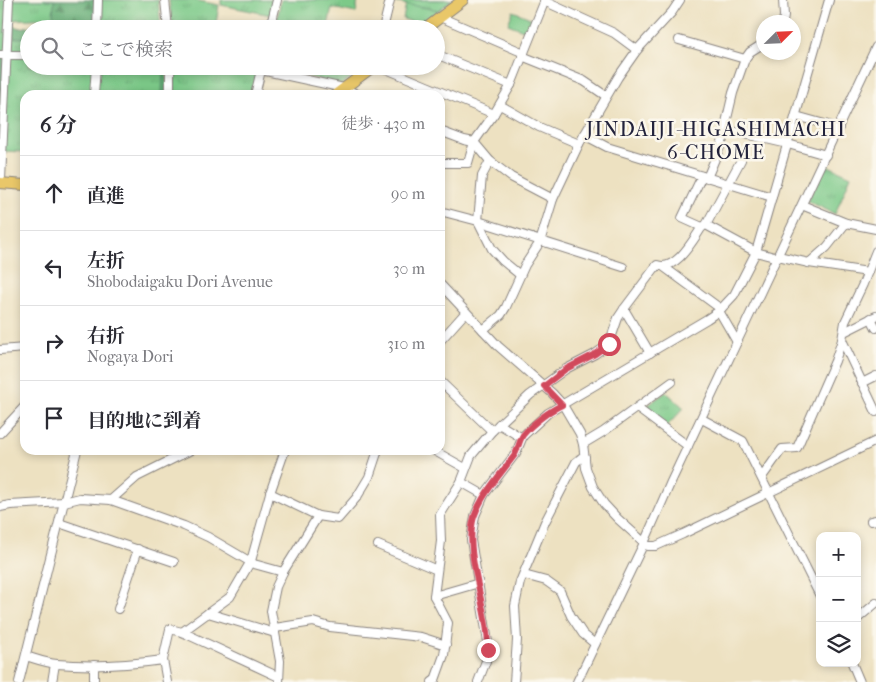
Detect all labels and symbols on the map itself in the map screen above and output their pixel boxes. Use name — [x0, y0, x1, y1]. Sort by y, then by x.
north arrow — [756, 15, 801, 60]
district label: JINDAIJI-HIGASHIMACHI 6-CHOME — [584, 118, 846, 164]
route start — [598, 333, 621, 356]
route end — [477, 639, 500, 662]

